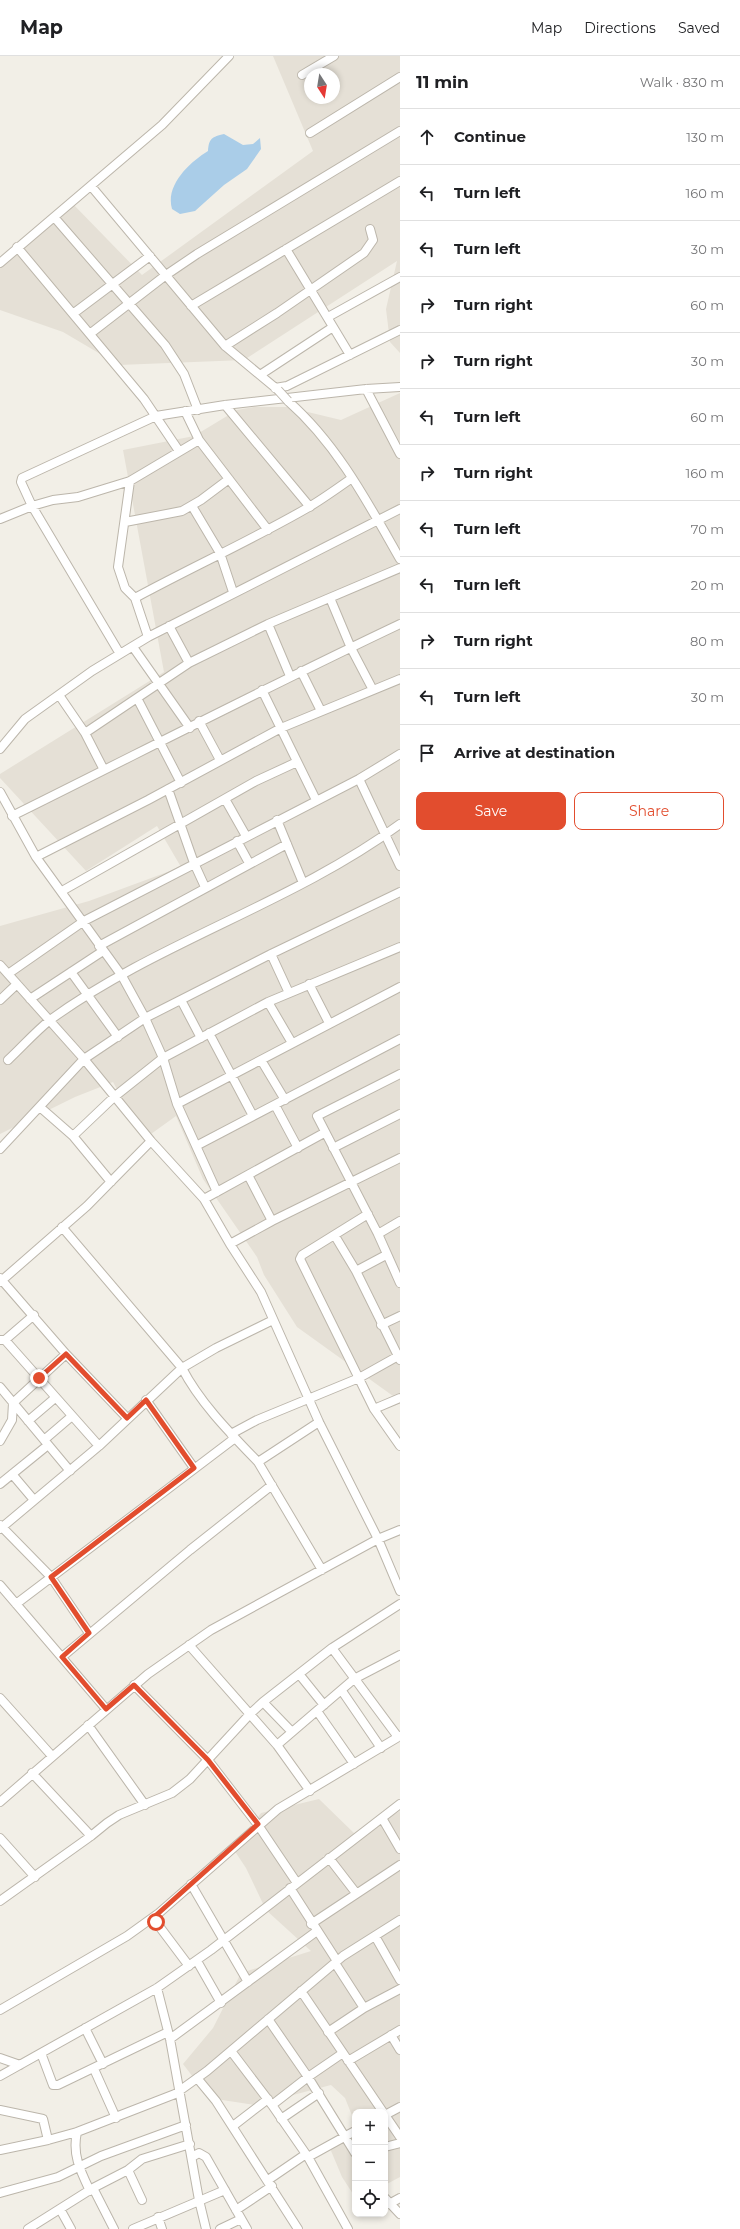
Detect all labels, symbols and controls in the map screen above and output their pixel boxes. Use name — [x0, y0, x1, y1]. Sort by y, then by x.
text: Map — [20, 16, 63, 39]
text: Map — [531, 19, 562, 37]
text: Directions — [584, 19, 656, 37]
text: Saved — [678, 19, 720, 37]
north arrow — [304, 68, 340, 104]
text: 11 min — [416, 72, 469, 92]
text: Walk · 830 m — [640, 74, 724, 90]
icon: ahead — [416, 126, 438, 148]
text: Continue — [454, 127, 526, 146]
text: 130 m — [686, 129, 724, 145]
icon: left — [416, 182, 438, 204]
text: Turn left — [454, 183, 521, 202]
text: 160 m — [686, 185, 724, 201]
icon: left — [416, 238, 438, 260]
text: Turn left — [454, 239, 521, 258]
text: 30 m — [691, 241, 724, 257]
icon: right — [416, 294, 438, 316]
text: Turn right — [454, 295, 533, 314]
text: 60 m — [690, 297, 724, 313]
icon: right — [416, 350, 438, 372]
text: Turn right — [454, 351, 533, 370]
text: 30 m — [691, 353, 724, 369]
icon: left — [416, 406, 438, 428]
text: Turn left — [454, 407, 521, 426]
text: 60 m — [690, 409, 724, 425]
icon: right — [416, 462, 438, 484]
text: Turn right — [454, 463, 533, 482]
text: 160 m — [686, 465, 724, 481]
icon: left — [416, 518, 438, 540]
text: Turn left — [454, 519, 521, 538]
text: 70 m — [691, 521, 724, 537]
icon: left — [416, 574, 438, 596]
text: Turn left — [454, 575, 521, 594]
text: 20 m — [691, 577, 724, 593]
icon: right — [416, 630, 438, 652]
text: Turn right — [454, 631, 533, 650]
text: 80 m — [690, 633, 724, 649]
icon: left — [416, 686, 438, 708]
text: Turn left — [454, 687, 521, 706]
text: 30 m — [691, 689, 724, 705]
icon: arrive — [416, 742, 438, 764]
text: Arrive at destination — [454, 743, 615, 762]
button: Save — [416, 792, 566, 830]
button: Share — [574, 792, 724, 830]
route end — [30, 1369, 48, 1387]
route start — [147, 1913, 165, 1931]
map controls — [352, 2109, 388, 2217]
button: + — [352, 2109, 388, 2145]
button: − — [352, 2145, 388, 2181]
button: locate — [352, 2181, 388, 2217]

